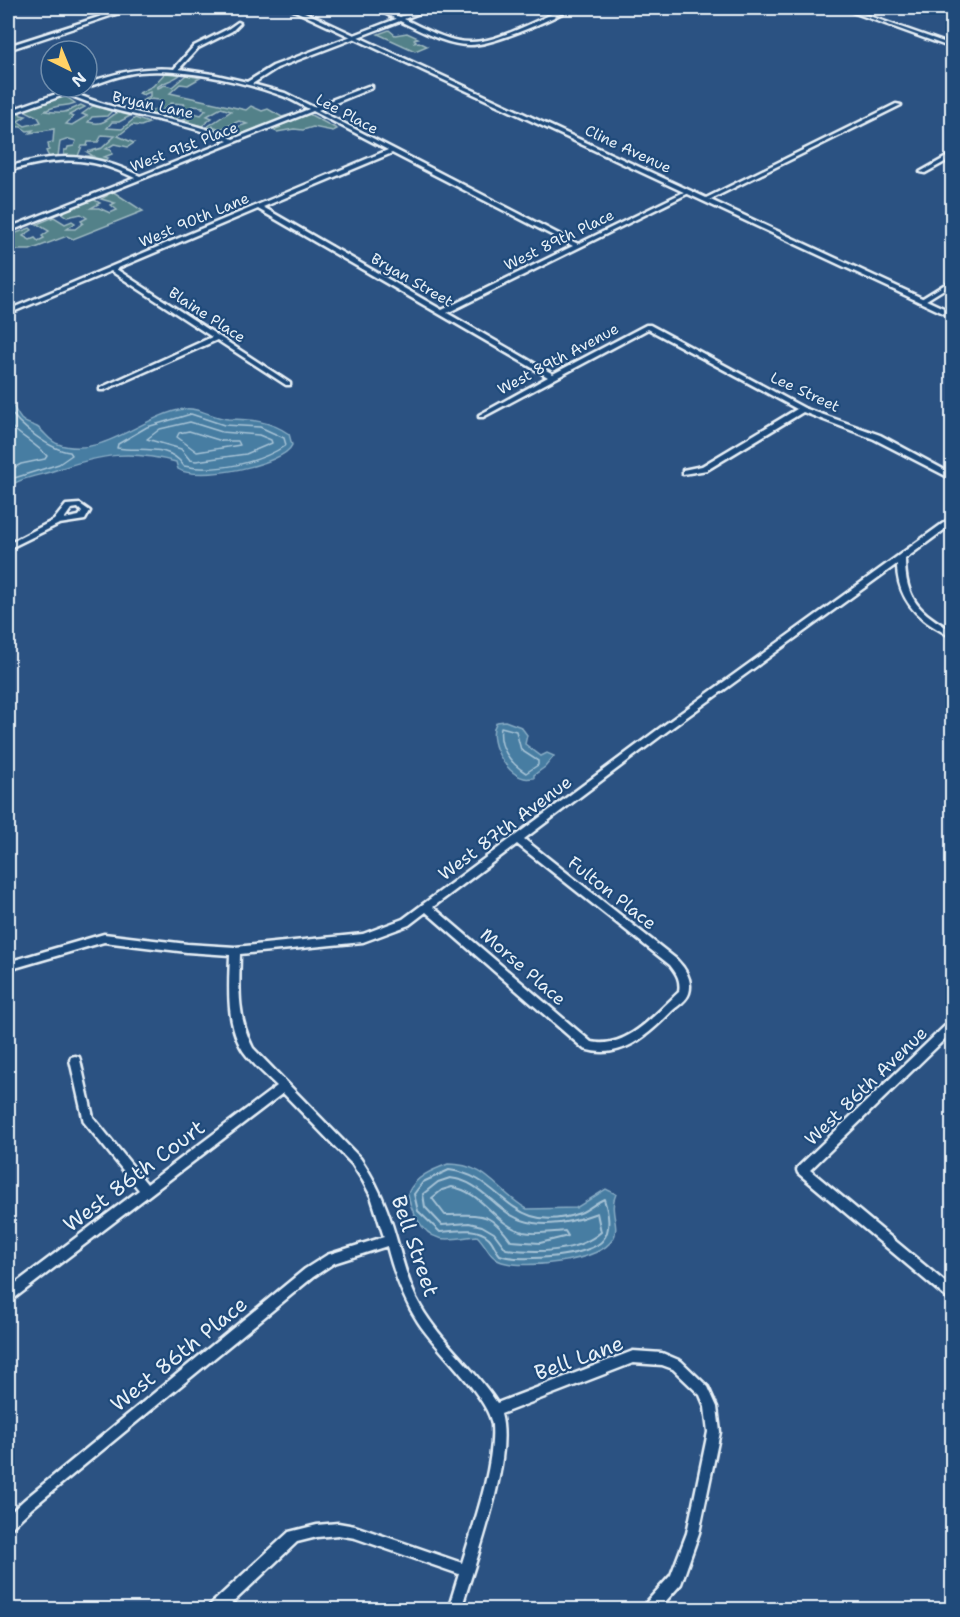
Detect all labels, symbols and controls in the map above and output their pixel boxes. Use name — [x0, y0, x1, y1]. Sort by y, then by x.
north arrow — [39, 39, 99, 99]
text: N — [67, 68, 91, 92]
street label: Bryan Lane — [111, 87, 195, 123]
street label: Lee Place — [312, 89, 382, 139]
street label: West 91st Place — [127, 117, 241, 177]
street label: Cline Avenue — [582, 120, 674, 178]
street label: West 90th Lane — [136, 188, 252, 252]
street label: West 89th Place — [501, 205, 617, 275]
street label: Bryan Street — [367, 248, 457, 312]
street label: Blaine Place — [165, 283, 249, 347]
street label: West 89th Avenue — [494, 319, 622, 399]
street label: Lee Street — [767, 367, 843, 417]
street label: West 87th Avenue — [433, 770, 577, 886]
street label: Fulton Place — [563, 851, 661, 935]
street label: Morse Place — [475, 923, 571, 1011]
street label: West 86th Avenue — [799, 1021, 933, 1151]
street label: West 86th Court — [58, 1114, 210, 1238]
street label: Bell Street — [385, 1192, 445, 1300]
street label: West 86th Place — [105, 1290, 253, 1418]
street label: Bell Lane — [531, 1329, 627, 1387]

